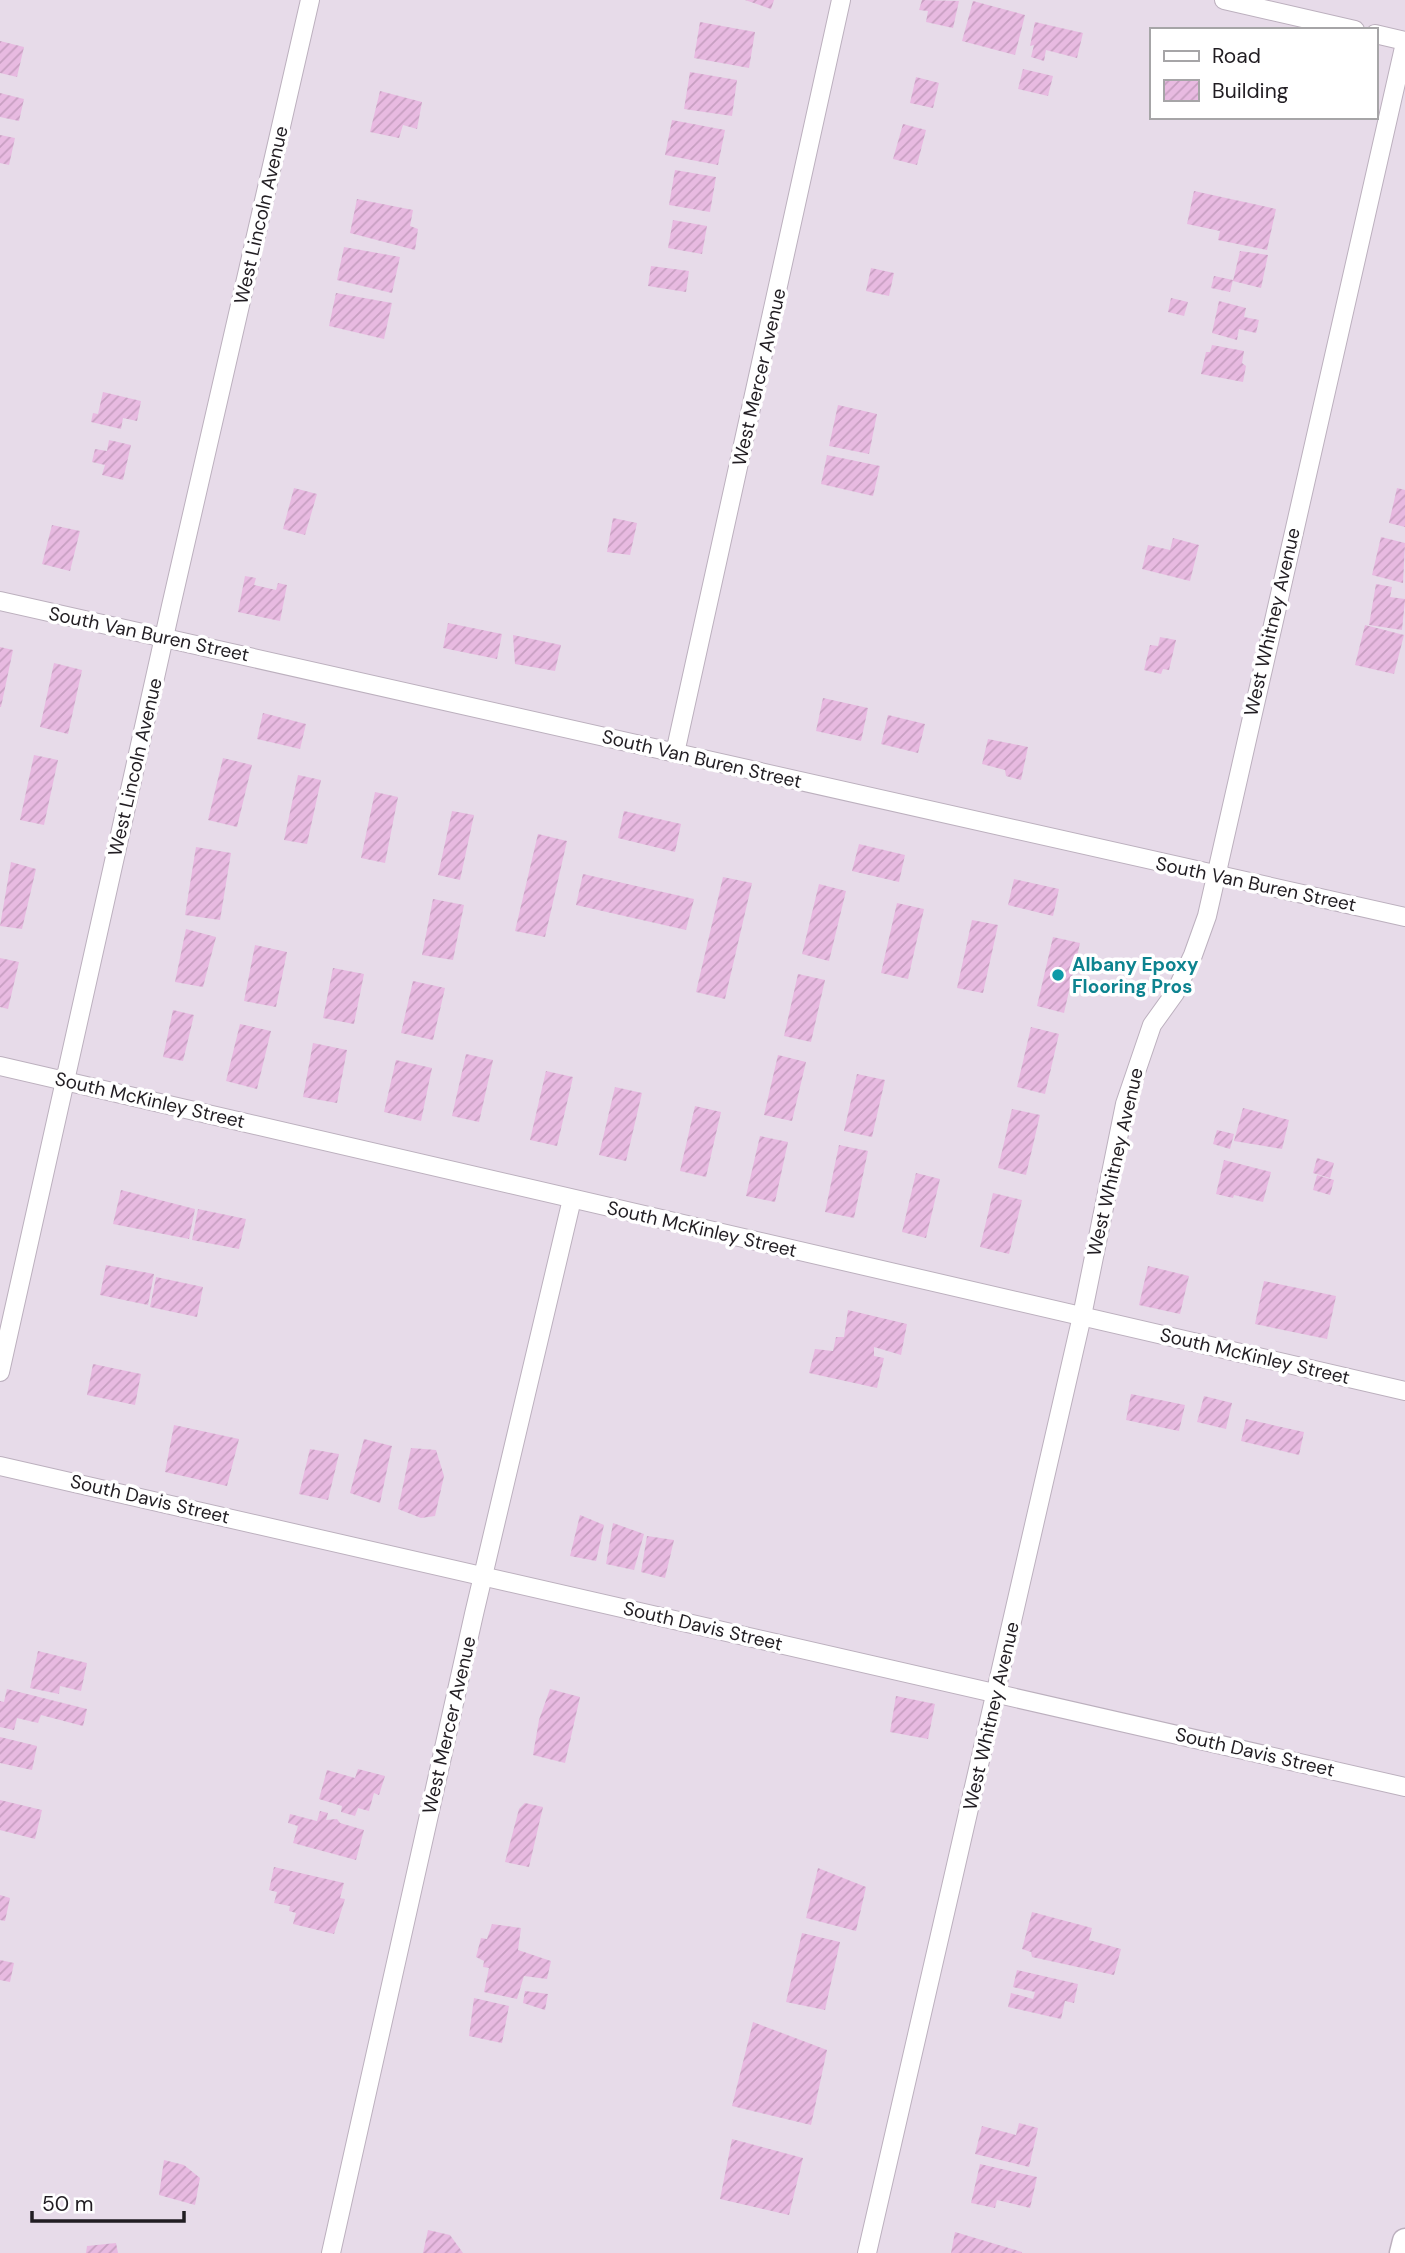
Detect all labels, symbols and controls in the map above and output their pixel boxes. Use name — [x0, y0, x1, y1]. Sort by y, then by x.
legend — [1150, 28, 1377, 119]
text: Road — [1212, 42, 1261, 70]
text: Building — [1212, 77, 1289, 105]
street label: West Lincoln Avenue — [228, 123, 294, 307]
street label: West Mercer Avenue — [726, 286, 792, 468]
street label: West Whitney Avenue — [1238, 525, 1306, 719]
street label: South Van Buren Street — [47, 601, 251, 667]
street label: West Lincoln Avenue — [102, 675, 168, 859]
street label: South Van Buren Street — [600, 724, 804, 794]
street label: South Van Buren Street — [1154, 851, 1358, 917]
place label: Albany Epoxy Flooring Pros — [1072, 952, 1199, 999]
marker: Albany Epoxy Flooring Pros — [1050, 967, 1066, 983]
street label: West Whitney Avenue — [1081, 1065, 1149, 1259]
street label: South McKinley Street — [53, 1066, 247, 1134]
street label: South McKinley Street — [605, 1195, 799, 1263]
street label: South McKinley Street — [1158, 1322, 1352, 1390]
street label: South Davis Street — [68, 1469, 232, 1529]
street label: South Davis Street — [621, 1596, 785, 1656]
street label: West Whitney Avenue — [957, 1619, 1025, 1813]
street label: West Mercer Avenue — [416, 1634, 482, 1816]
street label: South Davis Street — [1173, 1722, 1337, 1782]
scale bar — [32, 2180, 184, 2224]
text: 50 m — [42, 2190, 93, 2218]

